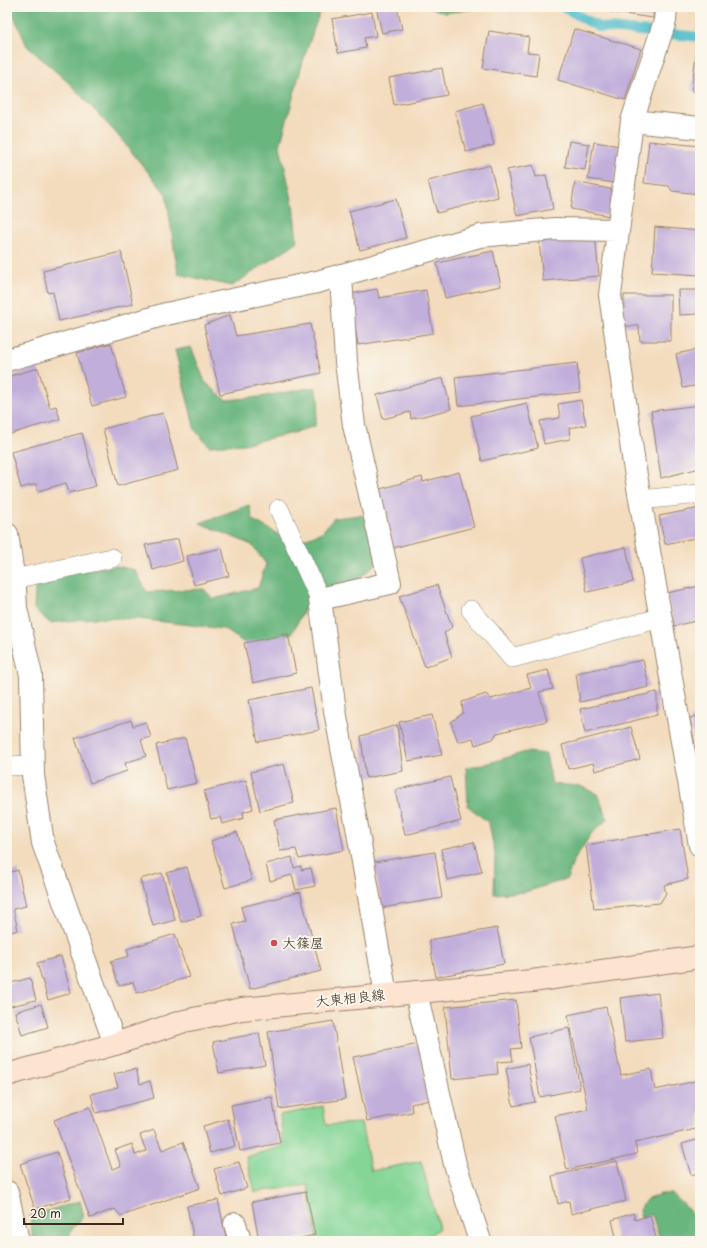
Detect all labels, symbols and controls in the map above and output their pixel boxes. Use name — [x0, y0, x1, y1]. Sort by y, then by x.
place label: 大篠屋 — [282, 932, 324, 953]
marker: 大篠屋 — [269, 938, 279, 948]
street label: 大東相良線 — [314, 983, 386, 1012]
scale bar — [24, 1200, 123, 1226]
text: 20 m — [30, 1204, 61, 1222]

